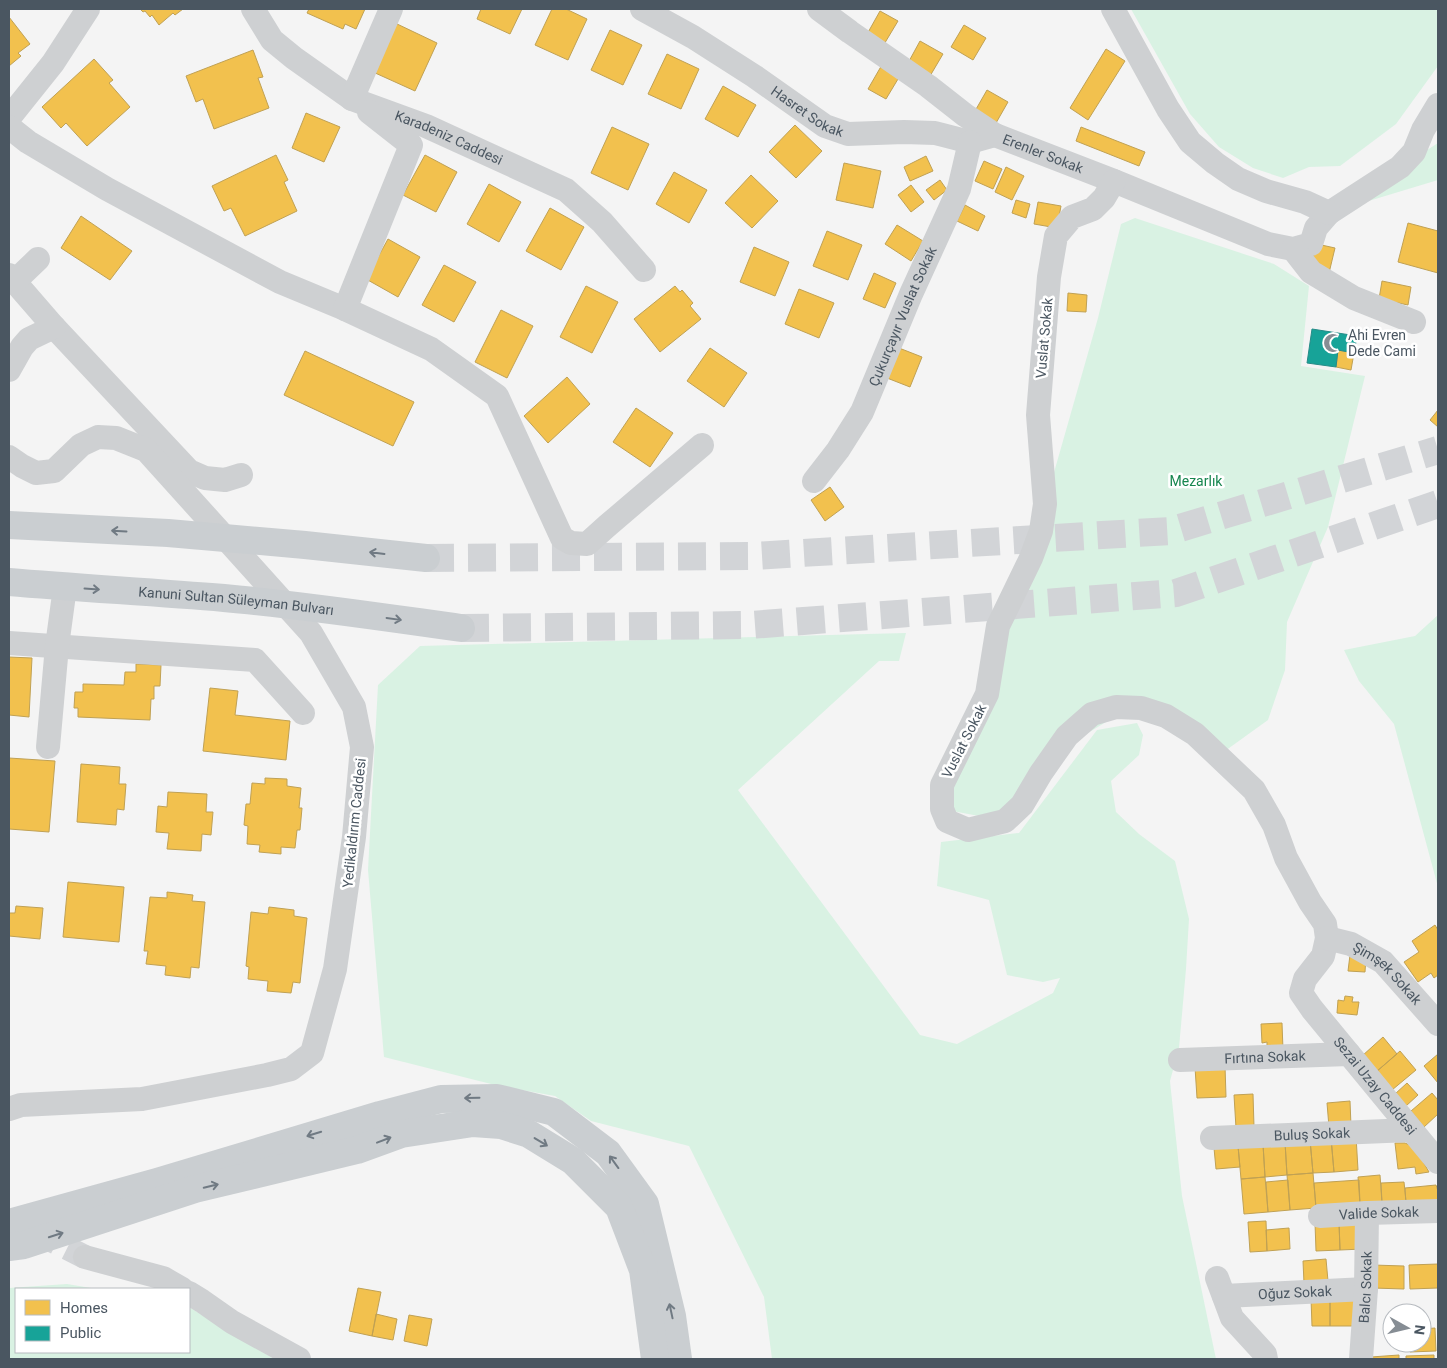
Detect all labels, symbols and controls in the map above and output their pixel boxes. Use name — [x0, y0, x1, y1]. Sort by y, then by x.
street label: Hasret Sokak — [768, 83, 847, 140]
street label: Karadeniz Caddesi — [393, 107, 505, 168]
street label: Erenler Sokak — [1000, 131, 1086, 177]
street label: Çukurçayır Vuslat Sokak — [866, 243, 940, 389]
street label: Vuslat Sokak — [1033, 296, 1056, 379]
place label: Ahi Evren Dede Cami — [1348, 327, 1416, 359]
mosque icon: Ahi Evren Dede Cami — [1322, 332, 1344, 354]
park label: Mezarlık — [1170, 473, 1223, 489]
one-way arrow — [111, 526, 127, 535]
one-way arrow — [370, 548, 386, 558]
one-way arrow — [84, 584, 100, 593]
street label: Kanuni Sultan Süleyman Bulvarı — [138, 584, 335, 618]
one-way arrow — [385, 614, 401, 624]
street label: Vuslat Sokak — [939, 701, 990, 781]
street label: Yedikaldırım Caddesi — [339, 757, 369, 889]
street label: Şimşek Sokak — [1350, 939, 1426, 1009]
street label: Sezai Uzay Caddesi — [1330, 1034, 1420, 1138]
street label: Fırtına Sokak — [1224, 1048, 1307, 1066]
one-way arrow — [464, 1093, 480, 1103]
street label: Buluş Sokak — [1273, 1124, 1351, 1144]
one-way arrow — [307, 1130, 323, 1140]
one-way arrow — [376, 1135, 392, 1144]
one-way arrow — [534, 1137, 548, 1147]
one-way arrow — [609, 1155, 619, 1169]
one-way arrow — [202, 1181, 218, 1190]
street label: Valide Sokak — [1338, 1204, 1420, 1223]
one-way arrow — [47, 1230, 63, 1239]
street label: Balcı Sokak — [1356, 1250, 1375, 1324]
street label: Oğuz Sokak — [1258, 1283, 1333, 1302]
legend — [15, 1288, 190, 1353]
text: Homes — [60, 1299, 108, 1317]
north arrow — [1382, 1303, 1432, 1353]
one-way arrow — [665, 1304, 675, 1320]
text: Public — [60, 1324, 101, 1342]
text: N — [1411, 1324, 1428, 1336]

